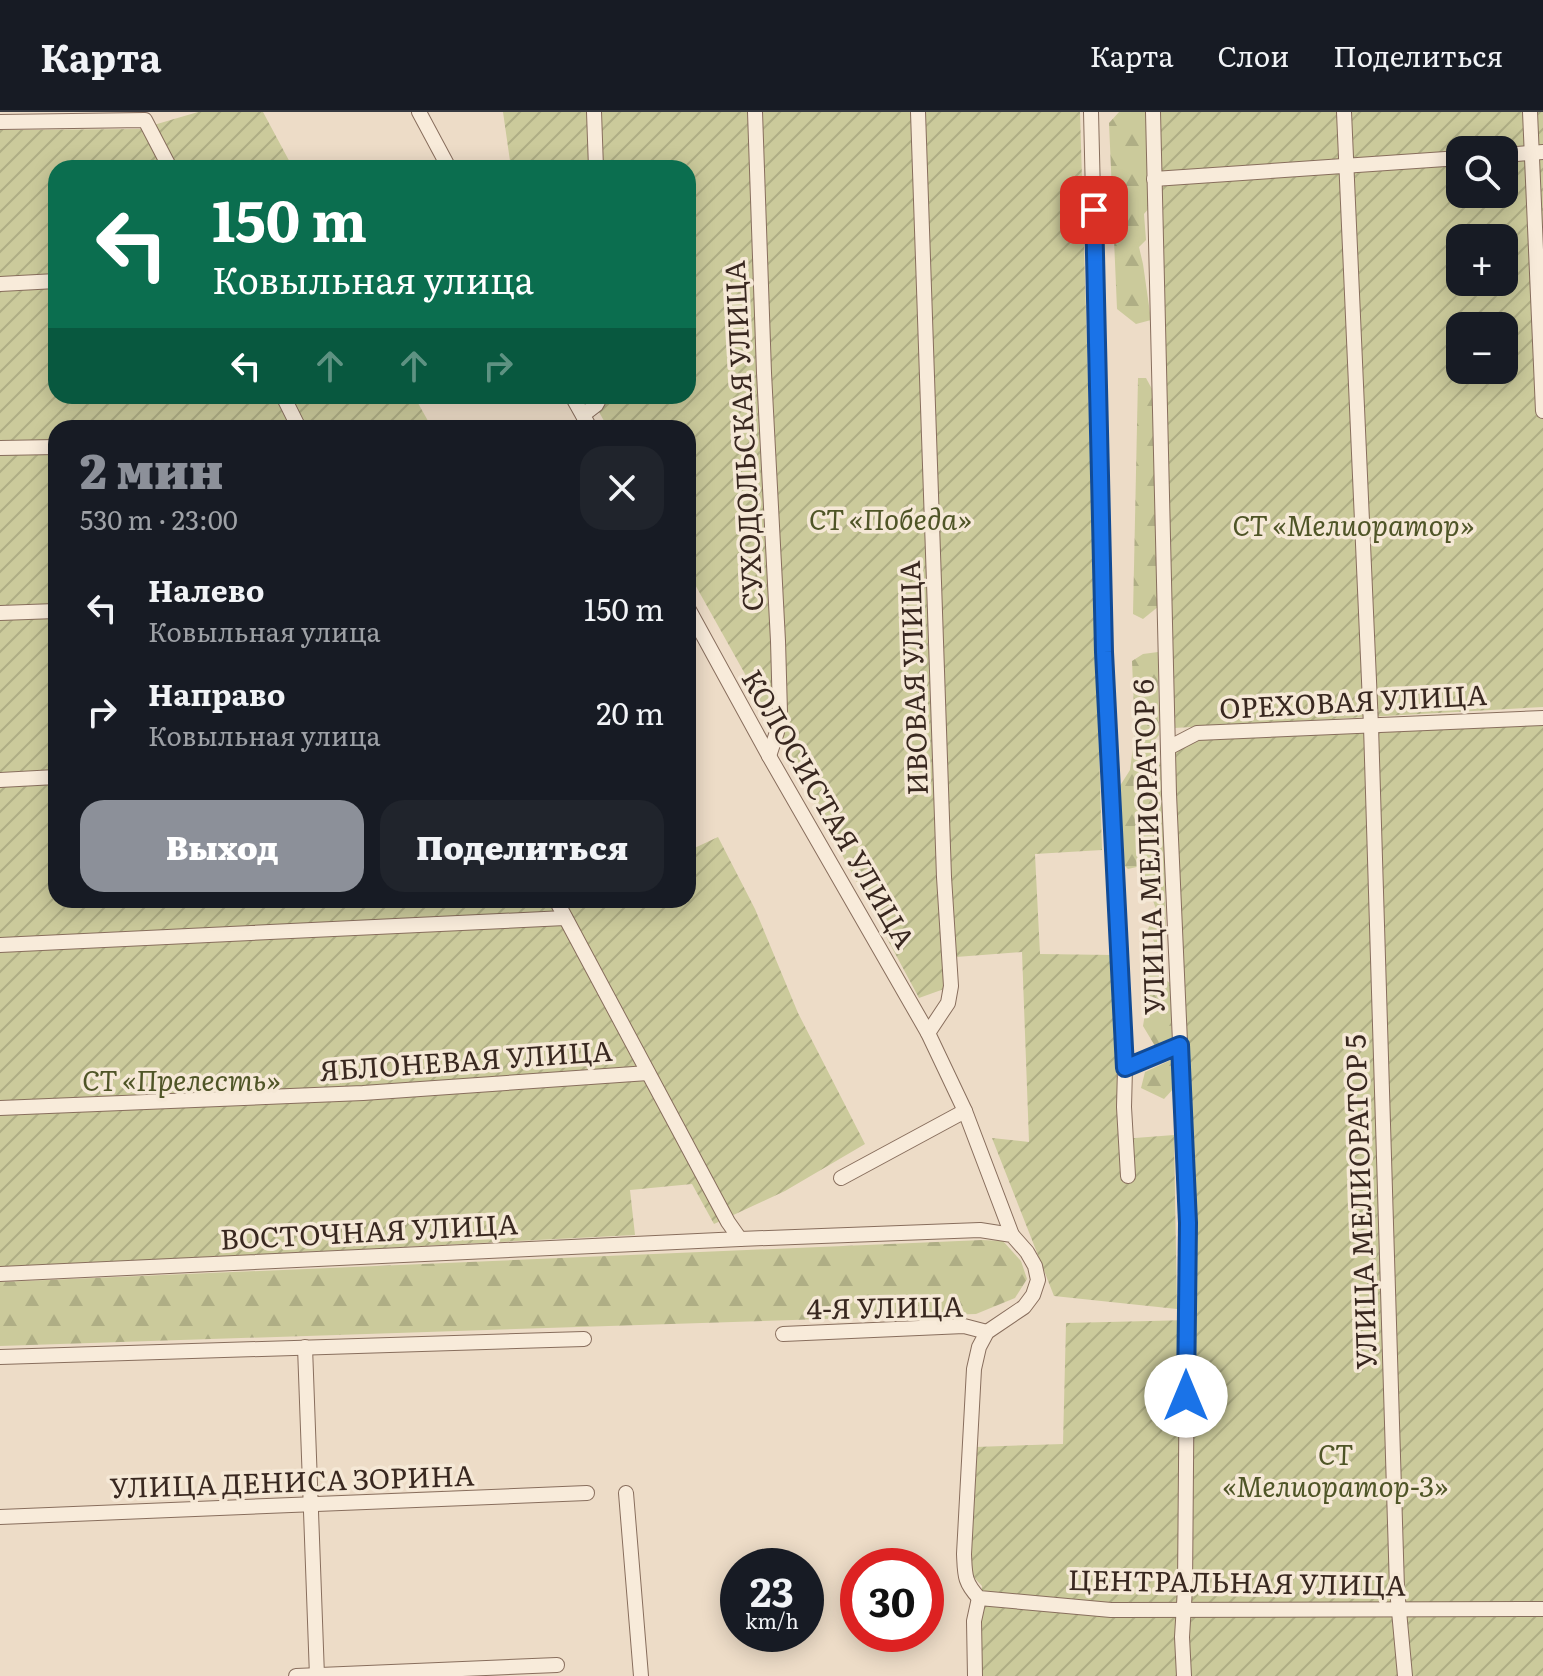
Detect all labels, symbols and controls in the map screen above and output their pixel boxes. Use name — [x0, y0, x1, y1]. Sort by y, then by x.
text: Карта — [40, 27, 162, 84]
text: Карта — [1090, 34, 1174, 76]
text: Слои — [1218, 34, 1289, 76]
text: Поделиться — [1333, 34, 1503, 76]
map controls — [1446, 136, 1518, 384]
button: search — [1446, 136, 1518, 208]
text: 150 m — [212, 176, 367, 259]
pin — [1060, 176, 1128, 244]
icon: arrive — [1072, 188, 1116, 232]
icon: left — [80, 192, 184, 296]
button: + — [1446, 224, 1518, 296]
text: Ковыльная улица — [212, 252, 534, 305]
street label: СУХОДОЛЬСКАЯ УЛИЦА — [712, 259, 772, 613]
button: − — [1446, 312, 1518, 384]
icon: left — [224, 344, 268, 388]
icon: ahead — [308, 344, 352, 388]
icon: ahead — [392, 344, 436, 388]
icon: right — [476, 344, 520, 388]
text: 2 мин — [80, 433, 223, 504]
button: close — [580, 446, 664, 530]
park label: СТ «Победа» — [809, 497, 971, 539]
text: 530 m · 23:00 — [80, 499, 238, 538]
park label: СТ «Мелиоратор» — [1232, 503, 1474, 545]
street label: ИВОВАЯ УЛИЦА — [887, 559, 937, 796]
text: Налево — [148, 567, 264, 611]
icon: left — [80, 586, 124, 630]
text: 150 m — [584, 586, 664, 630]
text: Ковыльная улица — [148, 611, 381, 650]
street label: КОЛОСИСТАЯ УЛИЦА — [733, 661, 927, 956]
text: Направо — [148, 671, 286, 715]
street label: ОРЕХОВАЯ УЛИЦА — [1218, 672, 1488, 728]
street label: УЛИЦА МЕЛИОРАТОР 6 — [1120, 678, 1174, 1016]
icon: right — [80, 690, 124, 734]
text: 20 m — [596, 690, 664, 734]
text: Ковыльная улица — [148, 715, 381, 754]
button: Выход — [80, 800, 364, 892]
button: Поделиться — [380, 800, 664, 892]
street label: ЯБЛОНЕВАЯ УЛИЦА — [318, 1028, 614, 1090]
street label: УЛИЦА МЕЛИОРАТОР 5 — [1332, 1034, 1386, 1370]
park label: СТ «Прелесть» — [82, 1058, 280, 1100]
street label: ВОСТОЧНАЯ УЛИЦА — [219, 1201, 519, 1259]
street label: 4-Я УЛИЦА — [806, 1284, 964, 1328]
position arrow — [1144, 1354, 1228, 1438]
park label: СТ «Мелиоратор-3» — [1222, 1432, 1448, 1506]
street label: УЛИЦА ДЕНИСА ЗОРИНА — [109, 1453, 475, 1507]
speed limit sign: 30 — [840, 1548, 944, 1652]
street label: ЦЕНТРАЛЬНАЯ УЛИЦА — [1068, 1557, 1407, 1605]
text: 23 — [750, 1560, 794, 1619]
text: km/h — [745, 1605, 799, 1635]

